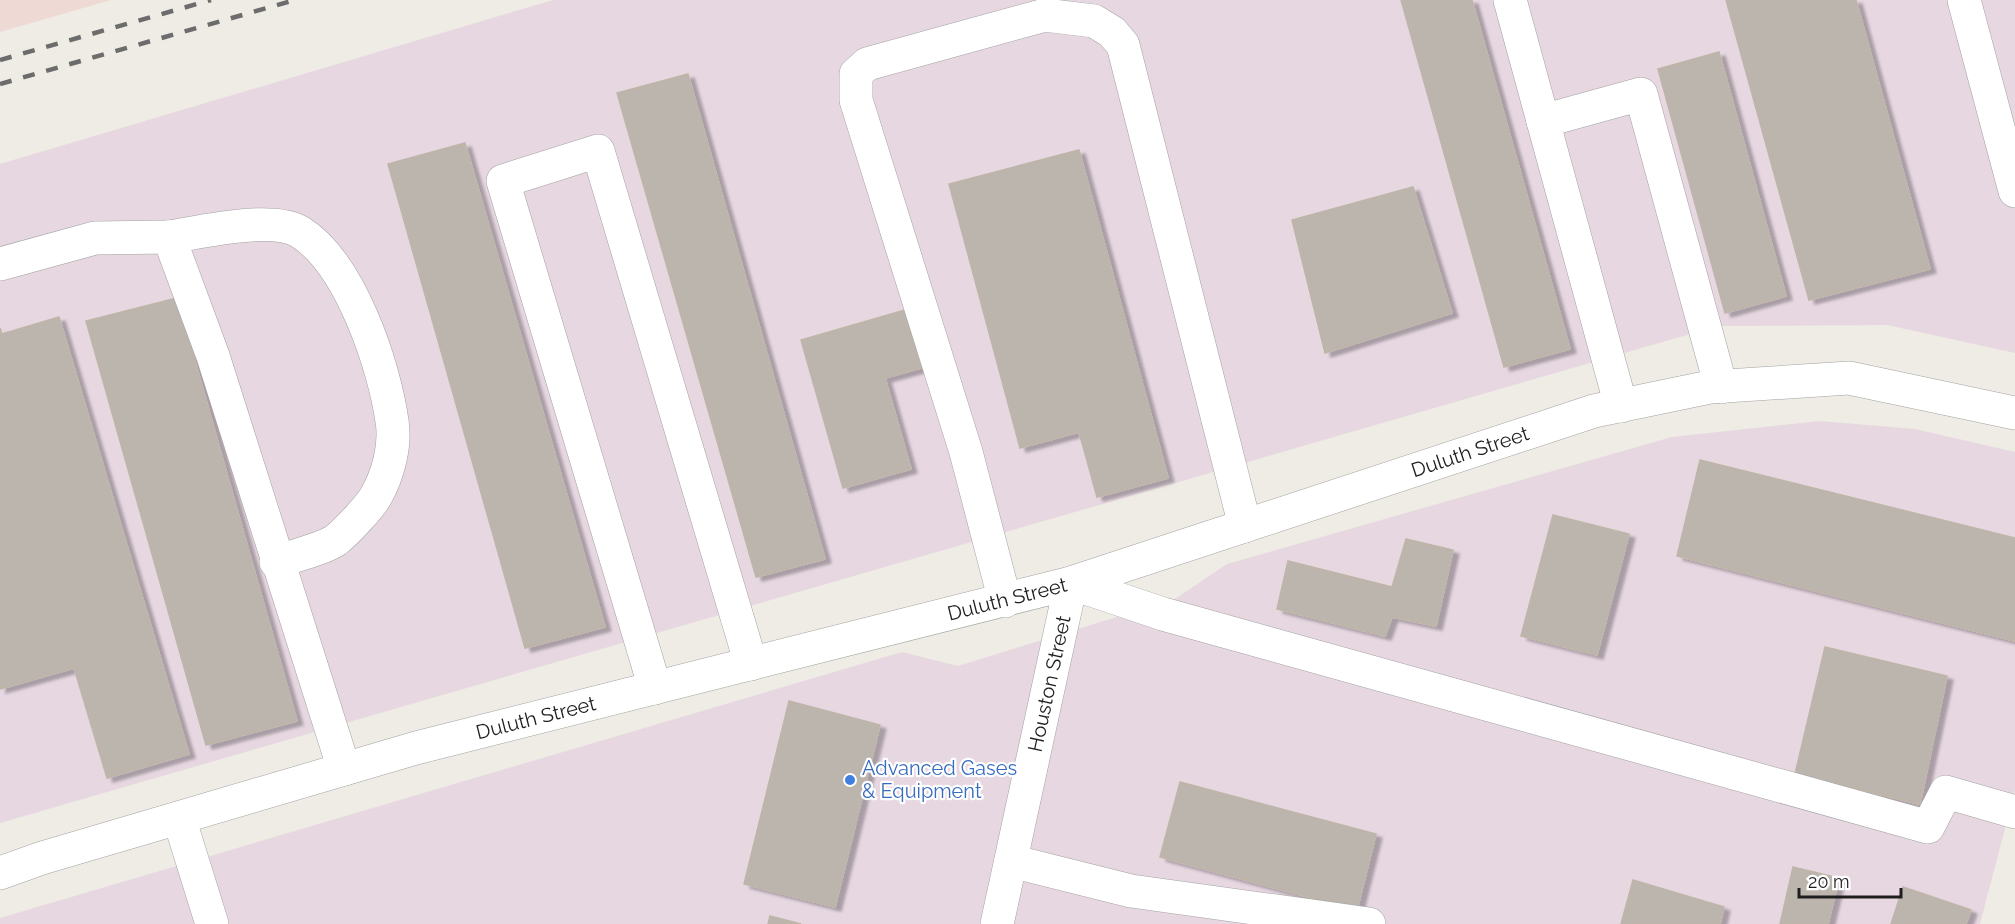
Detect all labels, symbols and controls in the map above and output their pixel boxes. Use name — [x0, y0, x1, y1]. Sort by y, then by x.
street label: Duluth Street — [1408, 421, 1532, 482]
street label: Duluth Street — [945, 572, 1070, 626]
street label: Houston Street — [1023, 613, 1076, 754]
street label: Duluth Street — [473, 691, 598, 744]
place label: Advanced Gases & Equipment — [862, 756, 1017, 803]
marker: Advanced Gases & Equipment — [843, 773, 857, 787]
scale bar — [1799, 861, 1901, 899]
text: 20 m — [1808, 871, 1850, 892]

